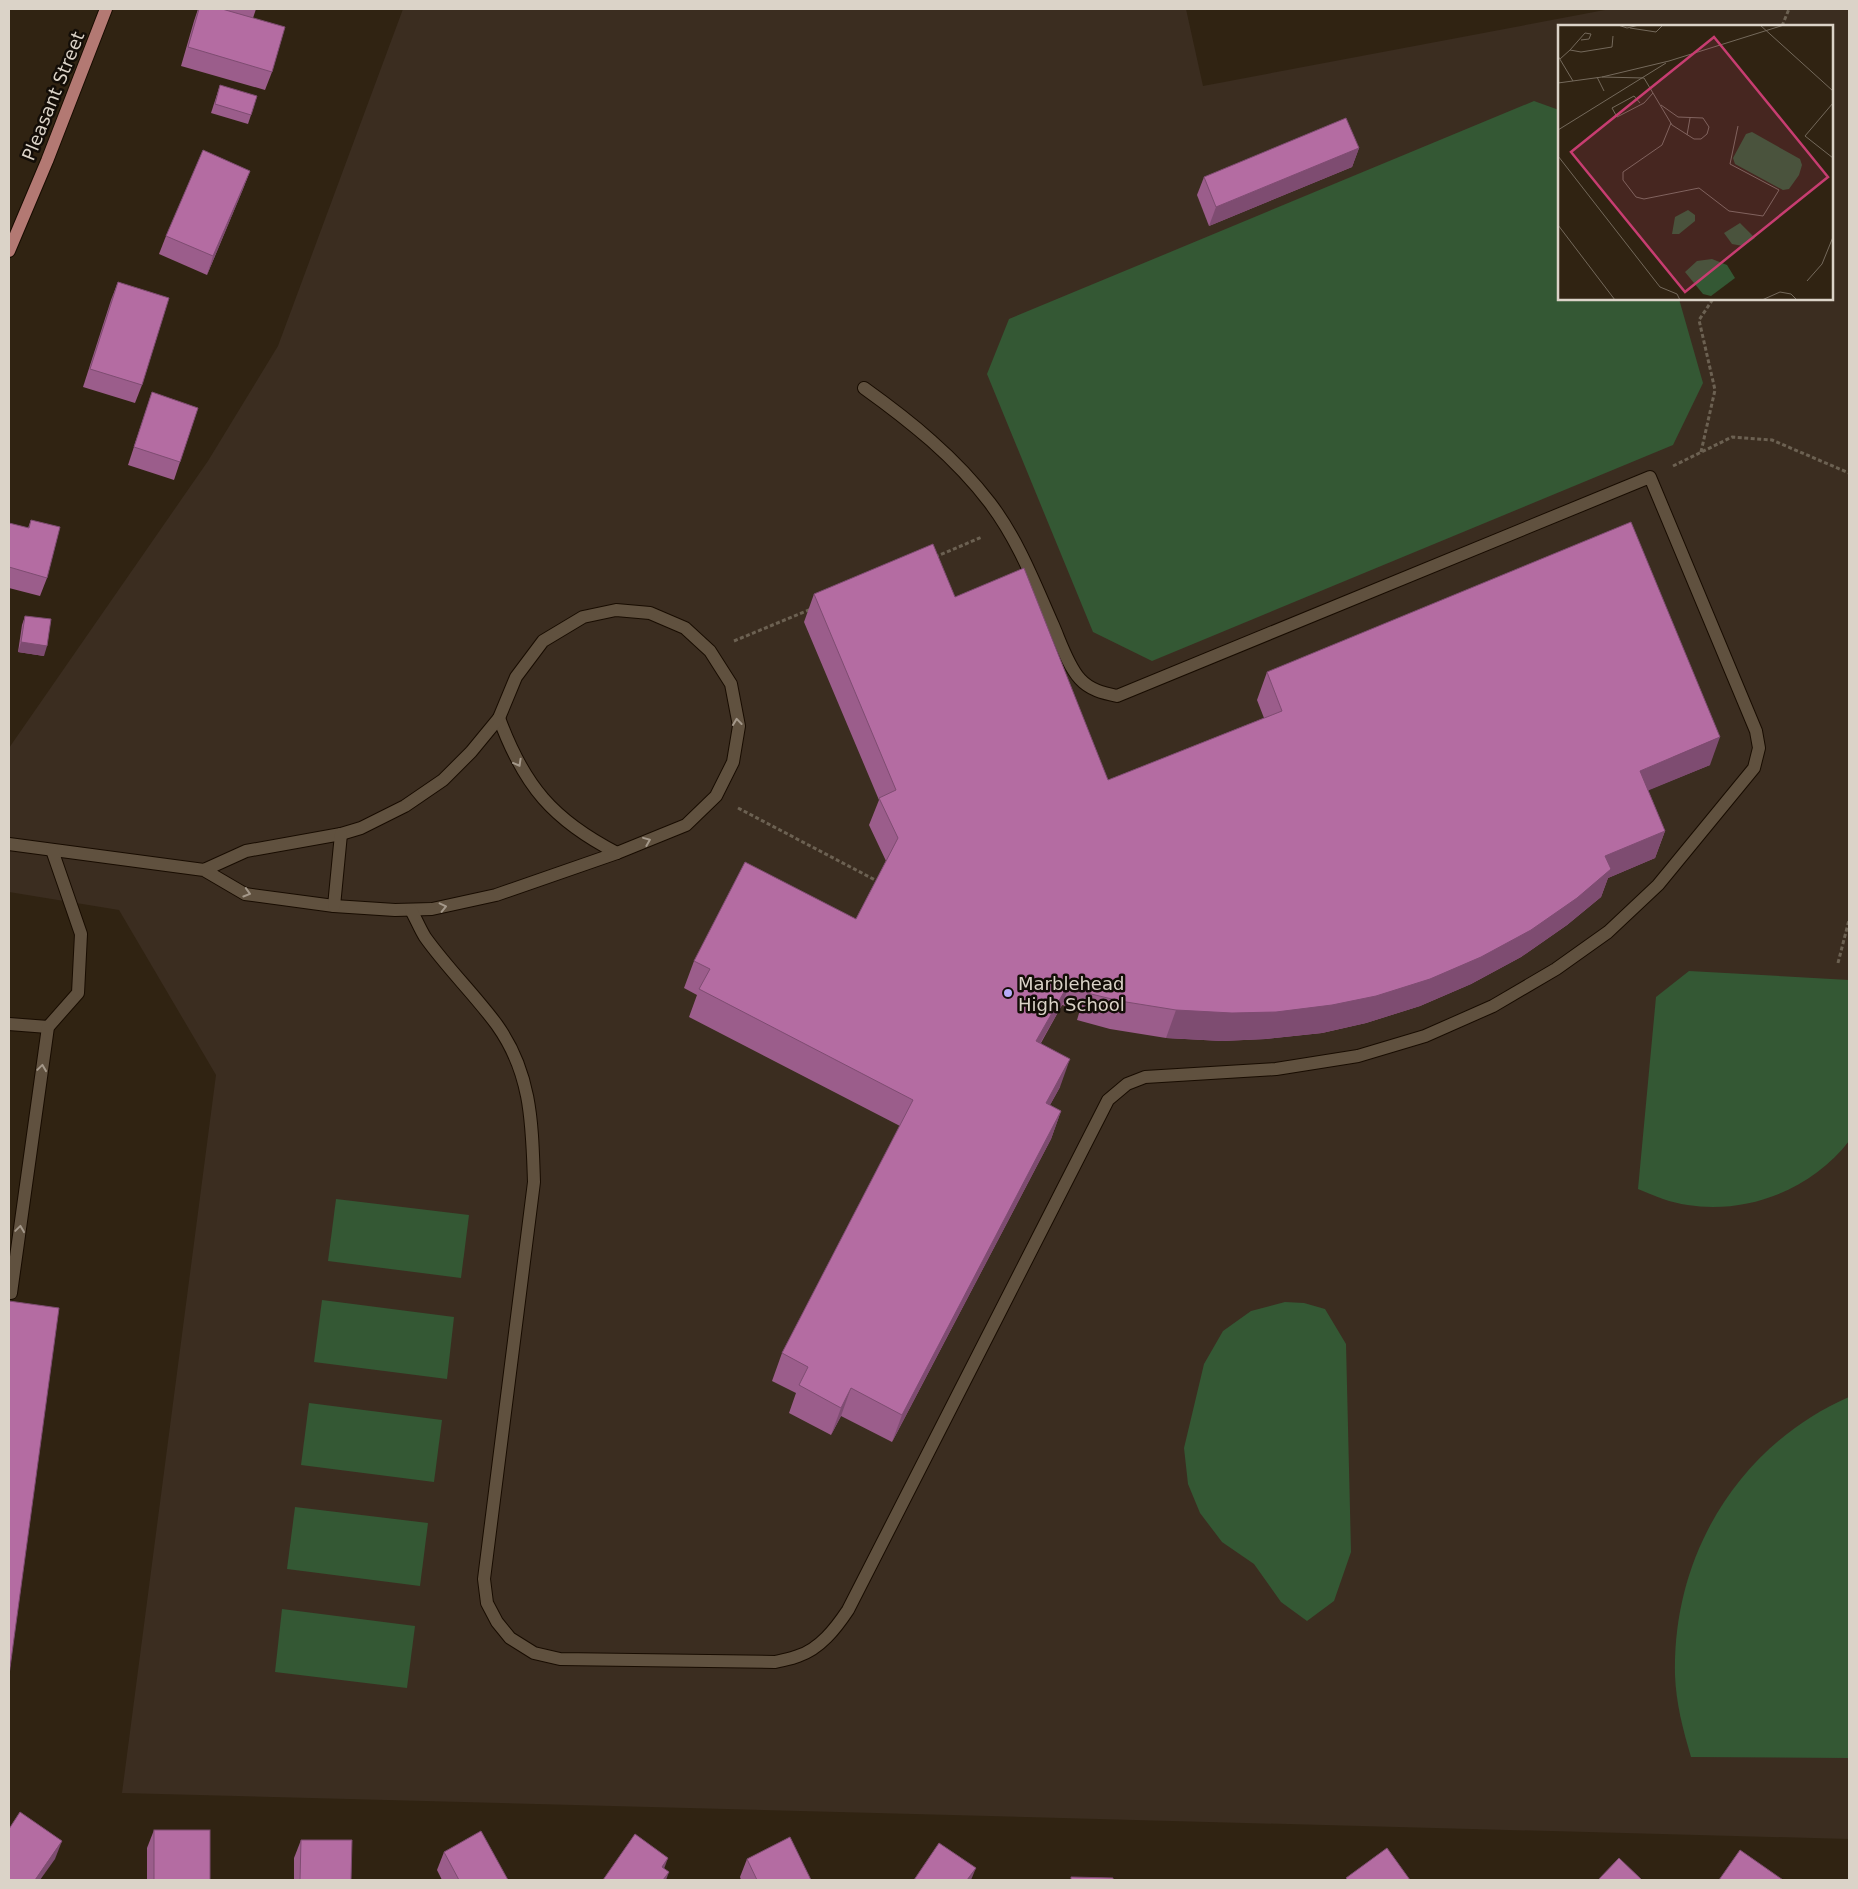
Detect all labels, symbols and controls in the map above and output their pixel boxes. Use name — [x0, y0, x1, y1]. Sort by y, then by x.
inset map — [1558, 25, 1833, 300]
street label: Pleasant Street — [18, 28, 88, 164]
one-way arrow — [732, 717, 743, 725]
one-way arrow — [512, 758, 522, 767]
one-way arrow — [642, 837, 651, 847]
one-way arrow — [242, 887, 251, 897]
one-way arrow — [438, 902, 447, 913]
place label: Marblehead High School — [1018, 973, 1125, 1015]
marker: Marblehead High School — [1002, 987, 1014, 999]
one-way arrow — [37, 1064, 47, 1073]
one-way arrow — [14, 1225, 25, 1233]

